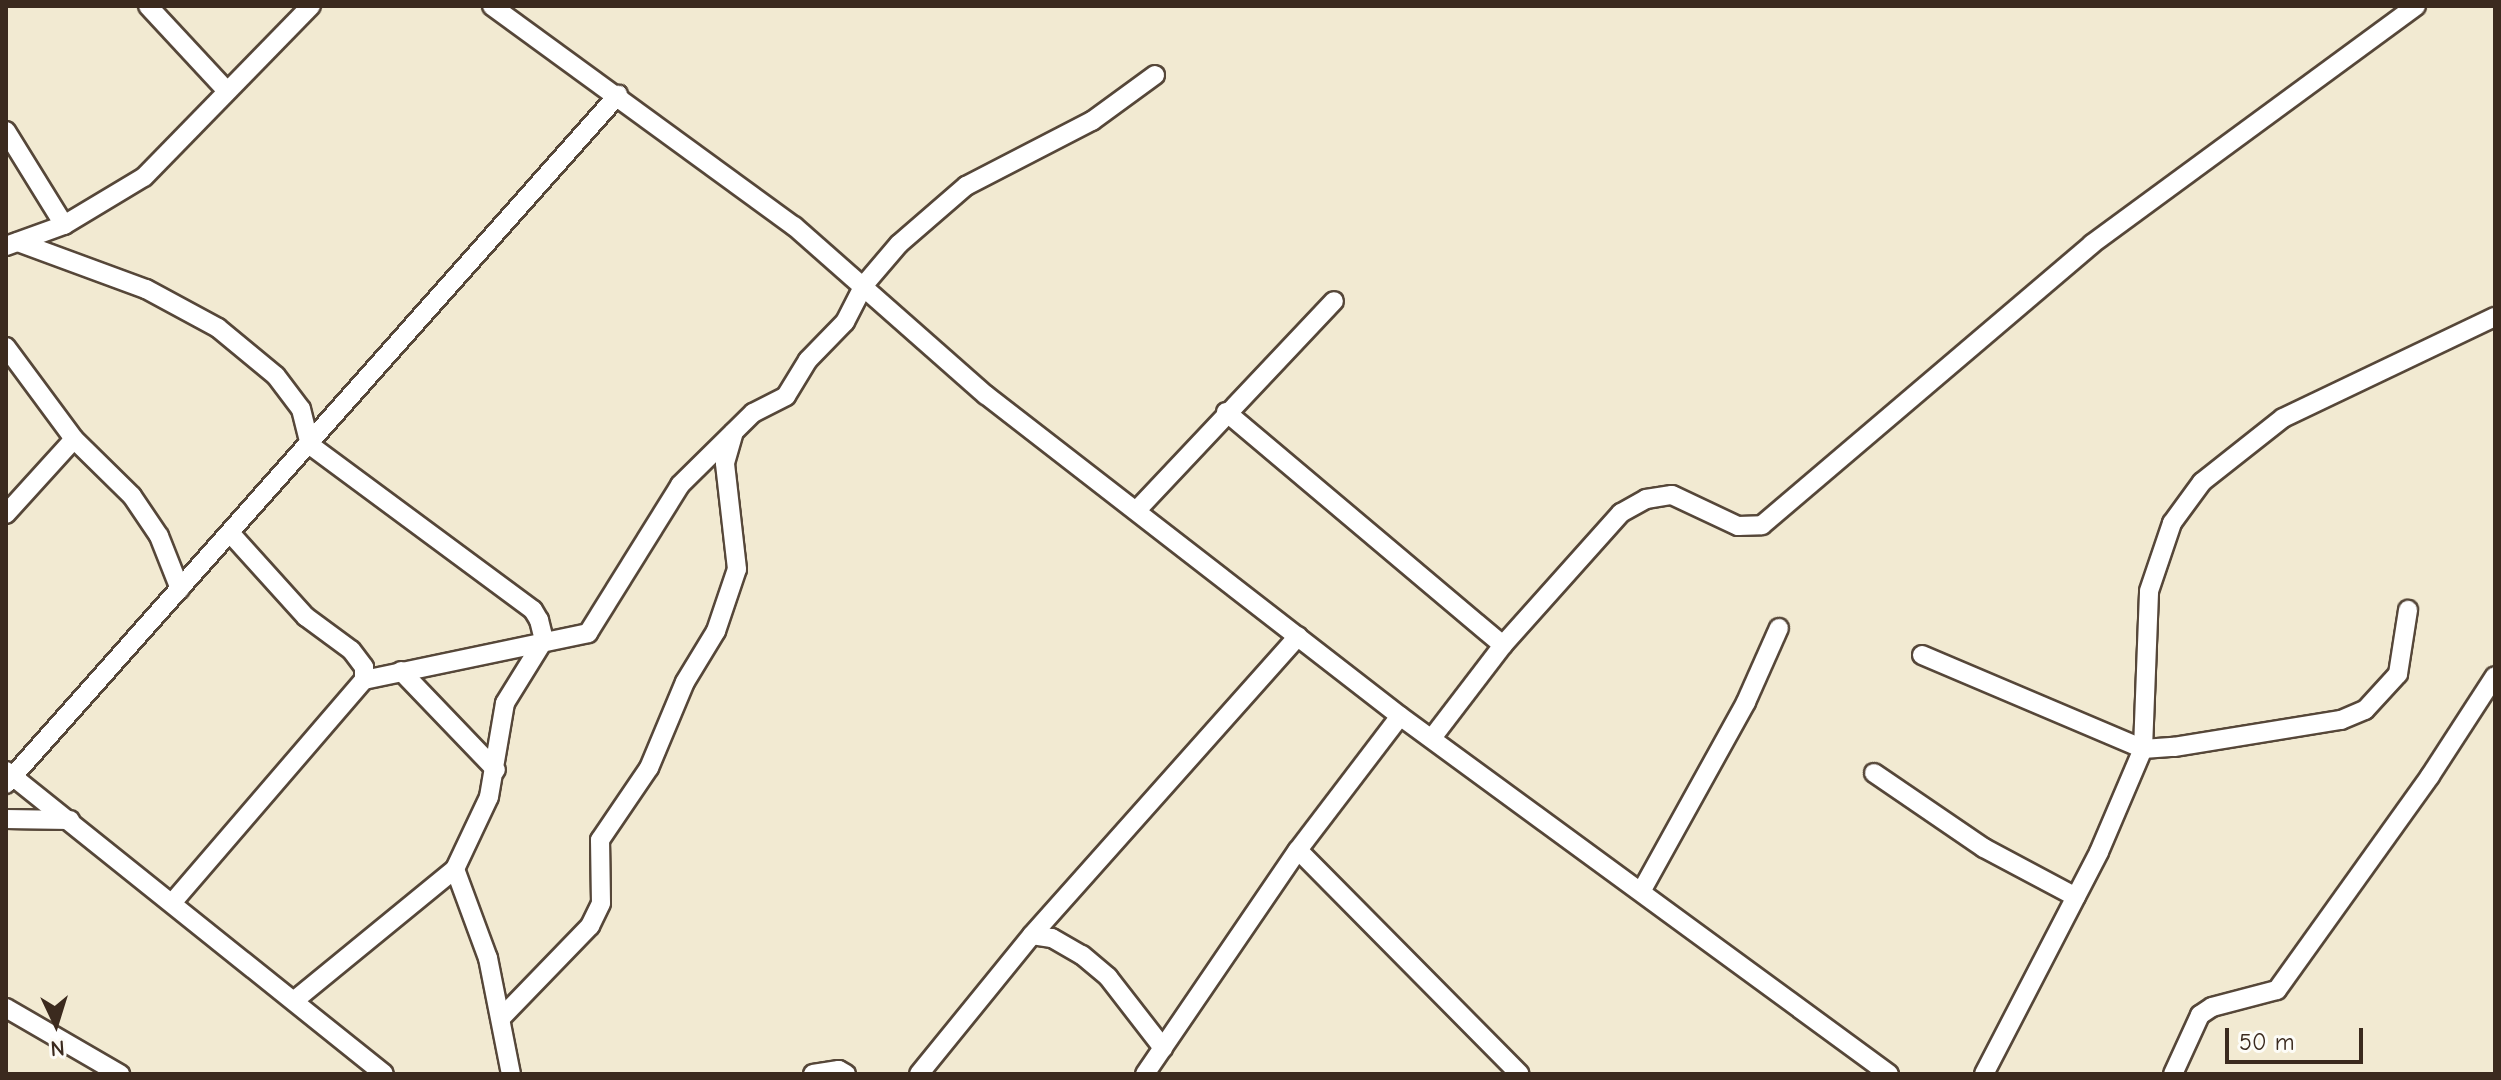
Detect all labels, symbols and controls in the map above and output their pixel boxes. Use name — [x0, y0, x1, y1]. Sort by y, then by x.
north arrow — [16, 984, 96, 1064]
scale bar — [2229, 1012, 2367, 1062]
text: 50 m — [2239, 1028, 2295, 1056]
text: N — [50, 1034, 66, 1061]

